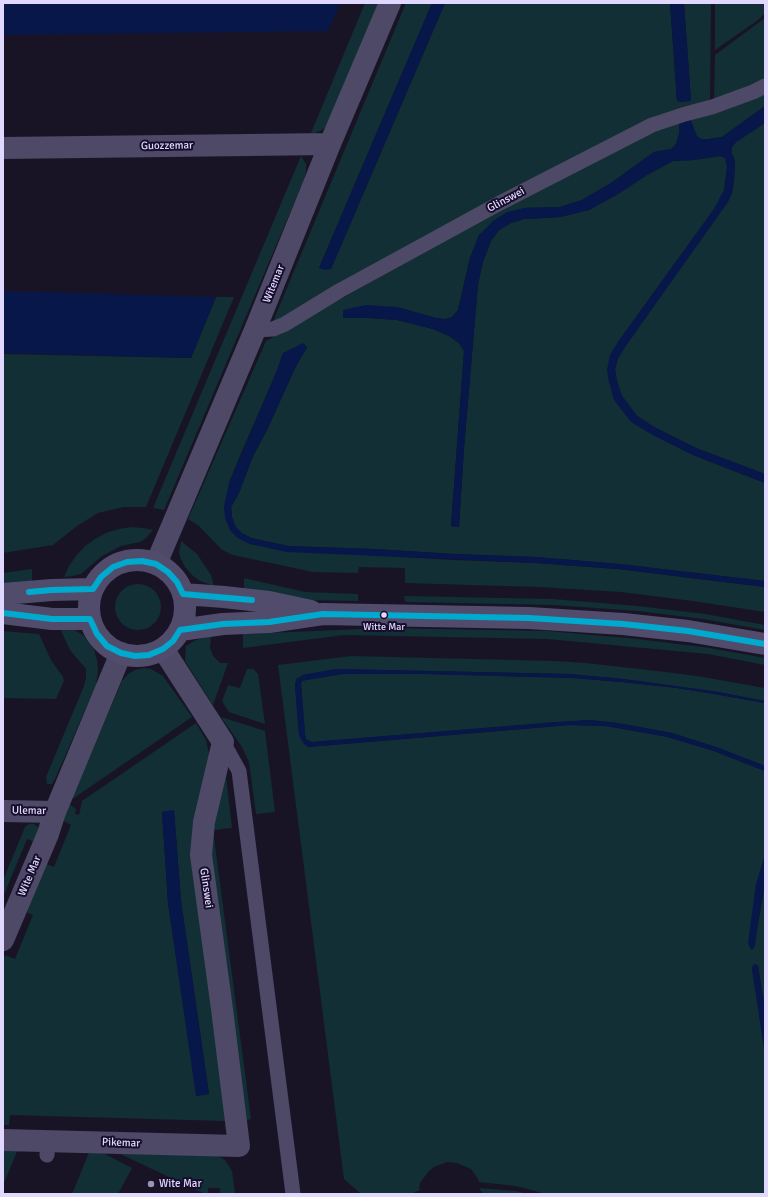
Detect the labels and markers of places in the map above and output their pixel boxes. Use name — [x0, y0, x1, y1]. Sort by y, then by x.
marker: Witte Mar — [379, 610, 389, 620]
place label: Witte Mar — [363, 621, 405, 633]
place label: Wite Mar — [159, 1177, 201, 1191]
marker: Wite Mar — [146, 1179, 156, 1189]

